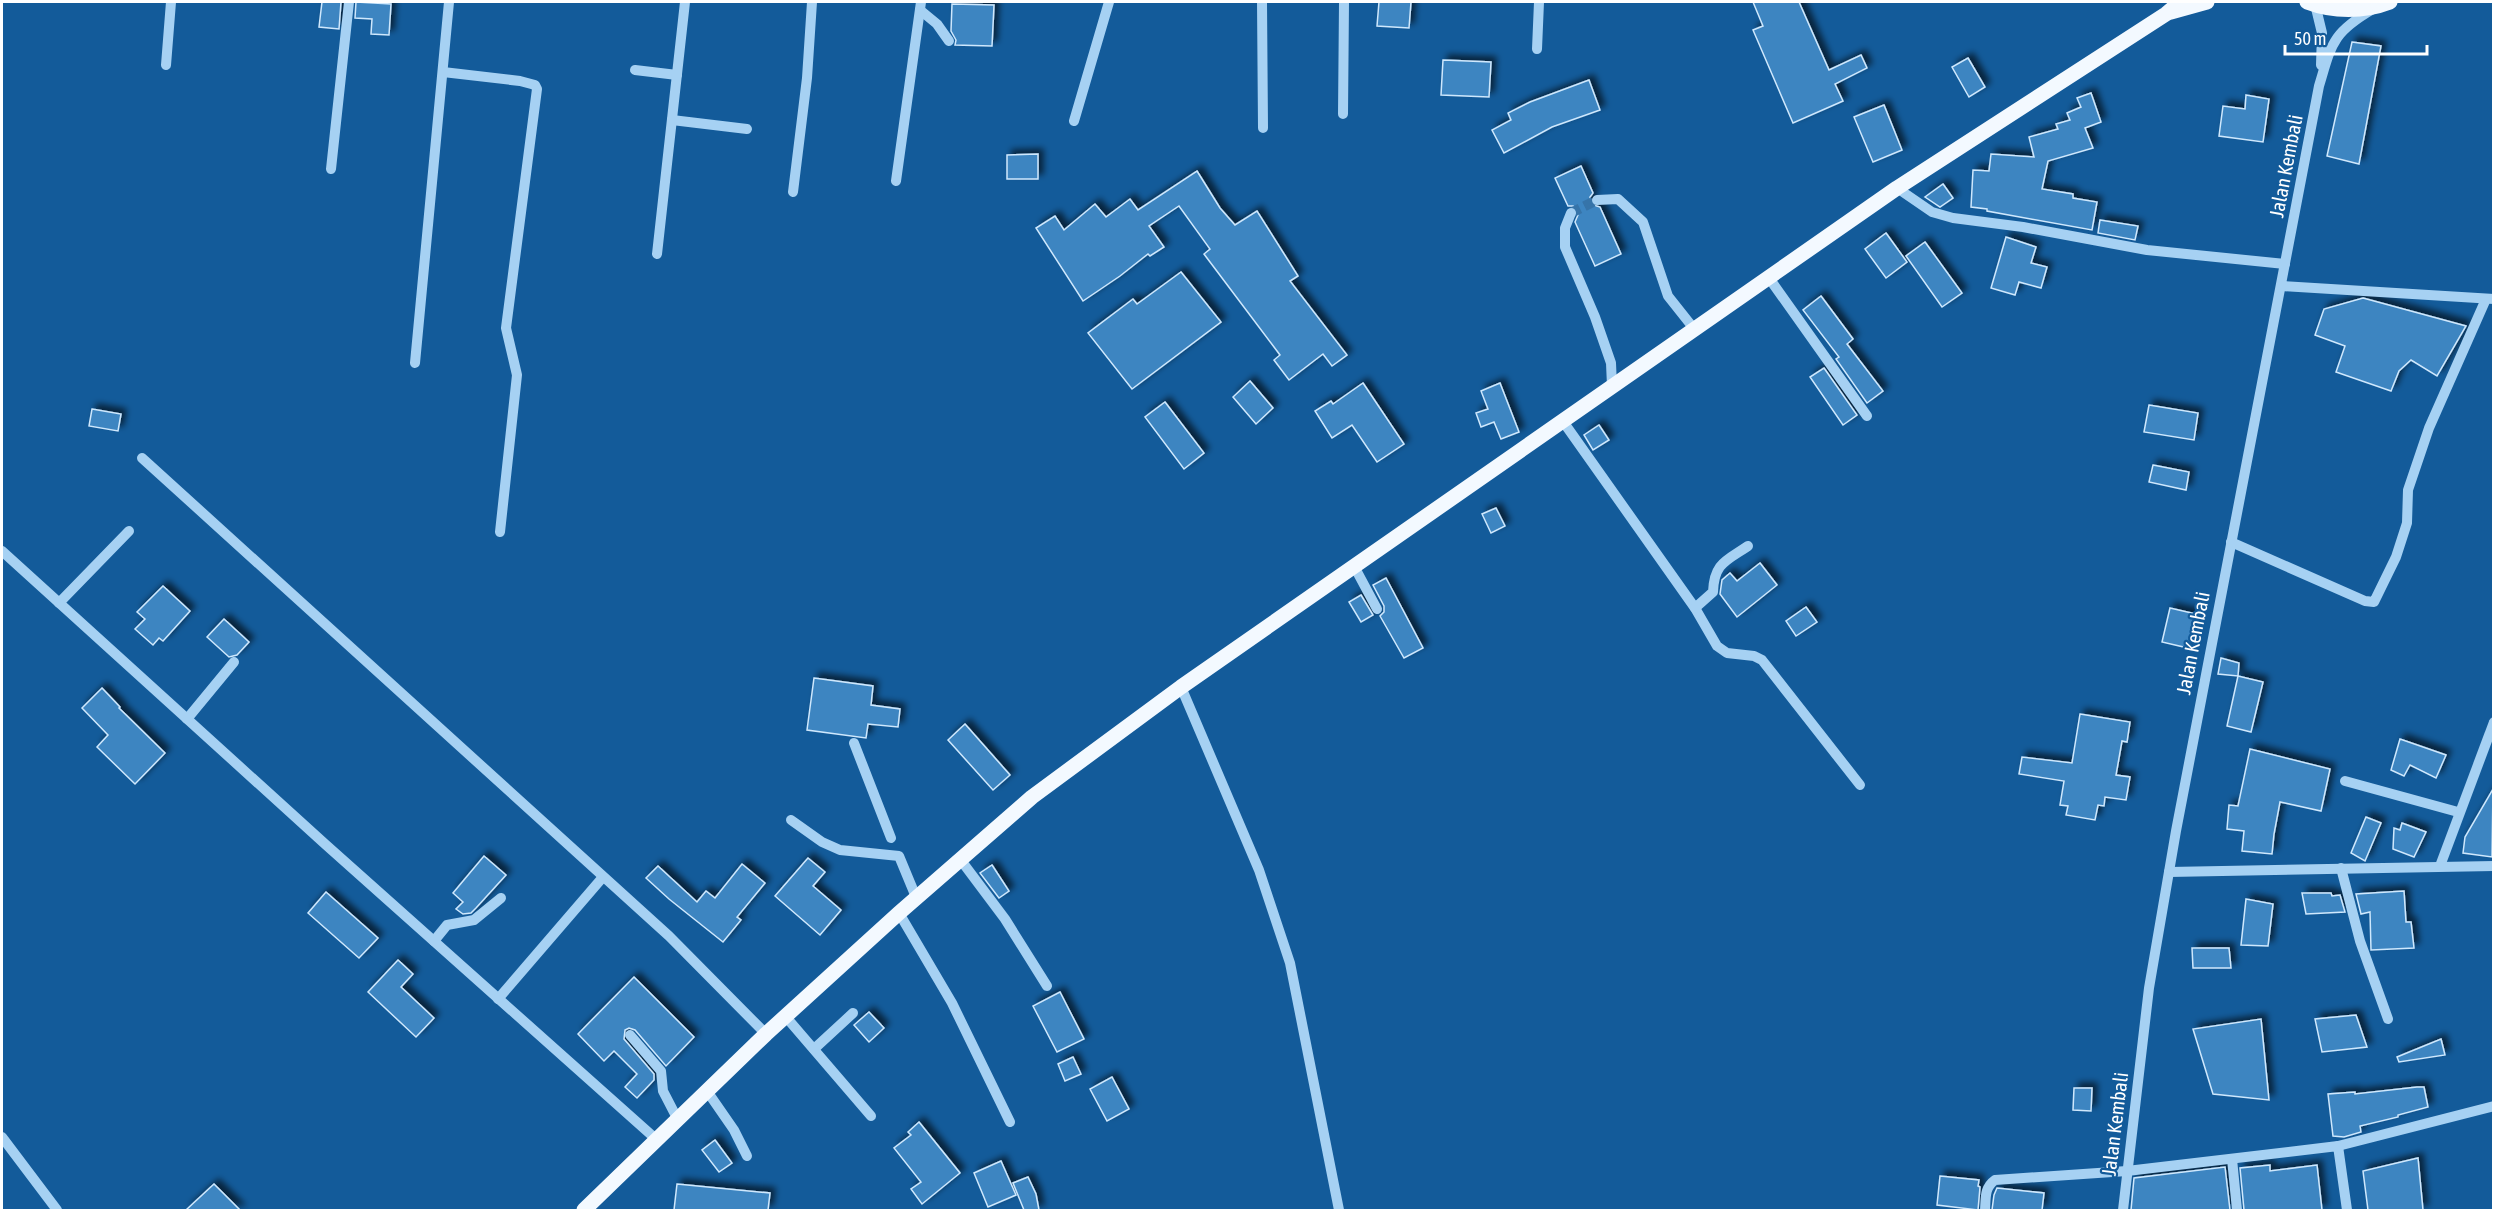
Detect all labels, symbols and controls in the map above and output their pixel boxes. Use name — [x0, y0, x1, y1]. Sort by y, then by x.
scale bar — [2285, 18, 2428, 56]
text: 50 m — [2294, 28, 2326, 49]
street label: Jalan Kembali — [2264, 113, 2307, 219]
street label: Jalan Kembali — [2171, 590, 2214, 696]
street label: Jalan Kembali — [2097, 1071, 2132, 1177]

